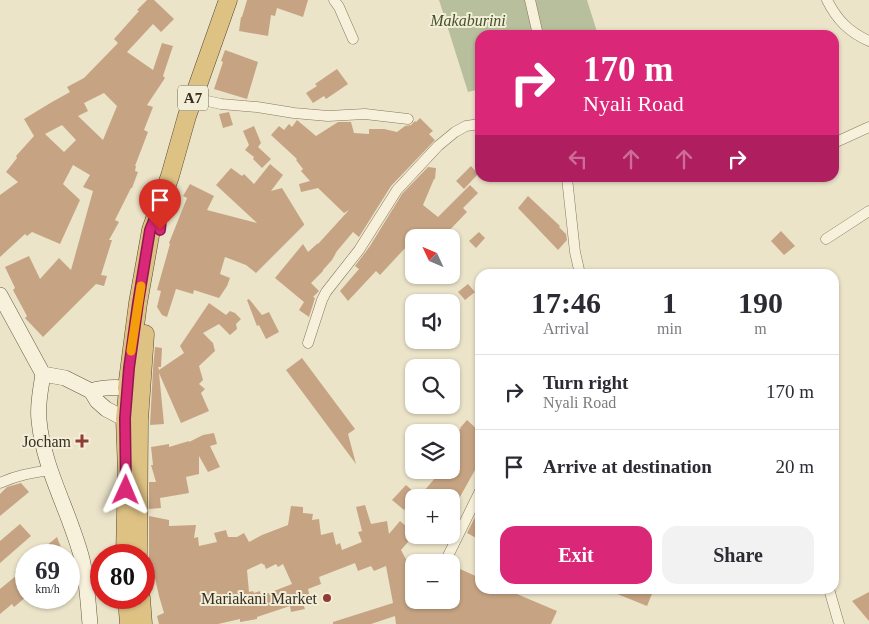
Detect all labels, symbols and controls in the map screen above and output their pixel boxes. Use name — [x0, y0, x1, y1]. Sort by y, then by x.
park label: Makaburini — [429, 12, 506, 29]
icon: right — [500, 50, 565, 115]
text: 170 m — [583, 50, 673, 89]
road number: A7 — [178, 86, 208, 110]
text: Nyali Road — [583, 91, 684, 116]
icon: left — [564, 145, 592, 173]
icon: ahead — [617, 145, 645, 173]
icon: ahead — [670, 145, 698, 173]
icon: right — [723, 145, 751, 173]
pin — [139, 179, 181, 230]
icon: arrive — [146, 186, 174, 214]
north arrow — [405, 229, 460, 284]
map controls — [405, 229, 460, 609]
text: 17:46 — [531, 286, 601, 319]
text: 1 — [662, 286, 677, 319]
text: 190 — [738, 286, 783, 319]
button: sound — [405, 294, 460, 349]
text: Arrival — [543, 320, 589, 337]
text: min — [657, 320, 682, 337]
text: m — [754, 320, 767, 337]
button: search — [405, 359, 460, 414]
text: Turn right — [543, 372, 628, 393]
icon: right — [500, 378, 528, 406]
text: 170 m — [766, 381, 814, 402]
text: Nyali Road — [543, 394, 616, 411]
button: layers — [405, 424, 460, 479]
place label: Jocham — [22, 433, 72, 450]
marker: Jocham — [75, 434, 89, 448]
icon: arrive — [500, 453, 528, 481]
text: Arrive at destination — [543, 456, 712, 477]
text: 20 m — [775, 456, 814, 477]
position arrow — [99, 463, 151, 515]
button: + — [405, 489, 460, 544]
button: Exit — [500, 526, 652, 584]
button: Share — [662, 526, 814, 584]
speed limit sign: 80 — [90, 544, 155, 609]
button: − — [405, 554, 460, 609]
text: 69 — [35, 557, 60, 584]
text: km/h — [35, 582, 60, 596]
place label: Mariakani Market — [201, 590, 318, 607]
marker: Mariakani Market — [321, 592, 333, 604]

